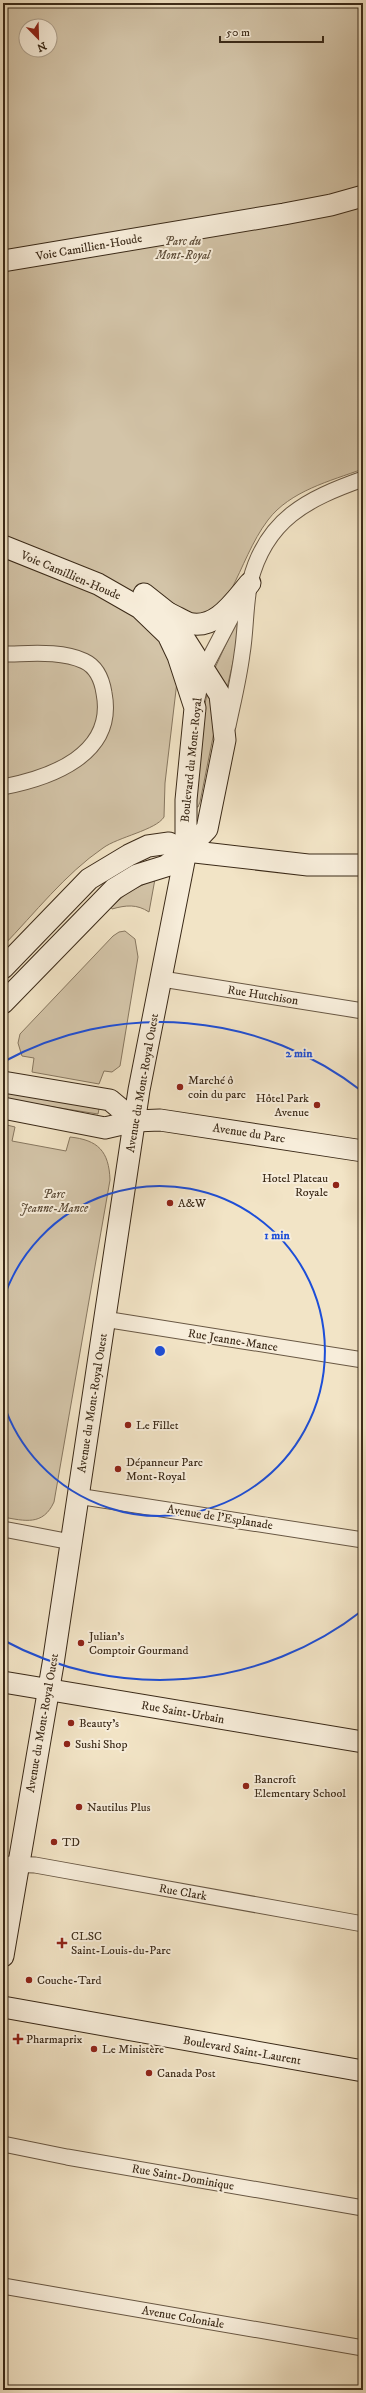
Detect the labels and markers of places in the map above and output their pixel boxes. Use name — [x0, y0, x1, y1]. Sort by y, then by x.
place label: Marché ô coin du parc — [188, 1073, 246, 1102]
marker: Marché ô coin du parc — [175, 1082, 185, 1092]
place label: Hôtel Park Avenue — [256, 1091, 309, 1120]
marker: Hôtel Park Avenue — [312, 1100, 322, 1110]
place label: Hotel Plateau Royale — [262, 1171, 328, 1200]
marker: Hotel Plateau Royale — [331, 1180, 341, 1190]
place label: A&W — [178, 1196, 207, 1211]
marker: A&W — [165, 1198, 175, 1208]
centre of rings — [153, 1344, 167, 1358]
place label: Le Fillet — [136, 1418, 179, 1433]
marker: Le Fillet — [123, 1420, 133, 1430]
place label: Dépanneur Parc Mont-Royal — [126, 1455, 203, 1484]
marker: Dépanneur Parc Mont-Royal — [113, 1464, 123, 1474]
place label: Julian’s Comptoir Gourmand — [88, 1629, 189, 1658]
marker: Julian’s Comptoir Gourmand — [76, 1638, 86, 1648]
place label: Beauty's — [79, 1716, 119, 1731]
marker: Beauty's — [66, 1718, 76, 1728]
place label: Sushi Shop — [75, 1737, 127, 1752]
marker: Sushi Shop — [62, 1739, 72, 1749]
place label: Bancroft Elementary School — [254, 1772, 346, 1801]
marker: Bancroft Elementary School — [241, 1781, 251, 1791]
place label: Nautilus Plus — [87, 1800, 151, 1815]
marker: Nautilus Plus — [74, 1802, 84, 1812]
place label: TD — [62, 1835, 80, 1850]
marker: TD — [49, 1837, 59, 1847]
place label: CLSC Saint-Louis-du-Parc — [71, 1929, 171, 1958]
marker: CLSC Saint-Louis-du-Parc — [56, 1937, 68, 1949]
place label: Couche-Tard — [37, 1973, 101, 1988]
marker: Couche-Tard — [24, 1975, 34, 1985]
place label: Pharmaprix — [26, 2032, 82, 2047]
marker: Pharmaprix — [13, 2034, 23, 2044]
place label: Le Ministère — [102, 2042, 164, 2057]
marker: Le Ministère — [89, 2044, 99, 2054]
place label: Canada Post — [157, 2066, 216, 2081]
marker: Canada Post — [144, 2068, 154, 2078]

